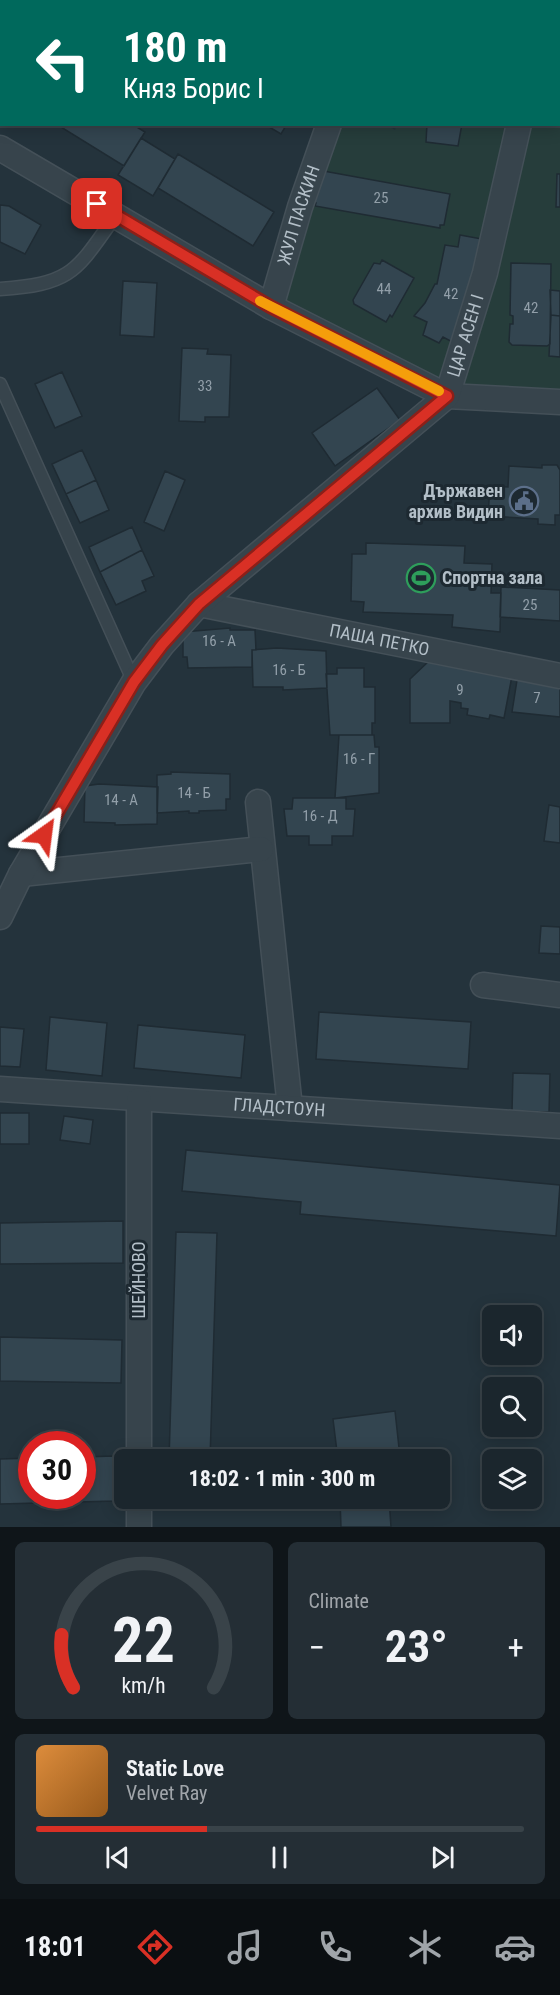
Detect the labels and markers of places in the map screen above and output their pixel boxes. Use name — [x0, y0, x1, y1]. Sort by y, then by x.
pin — [71, 178, 122, 229]
place label: Държавен архив Видин — [408, 480, 503, 522]
public building icon: Държавен архив Видин — [508, 485, 540, 517]
sports icon: Спортна зала — [405, 562, 437, 594]
place label: Спортна зала — [442, 567, 543, 588]

